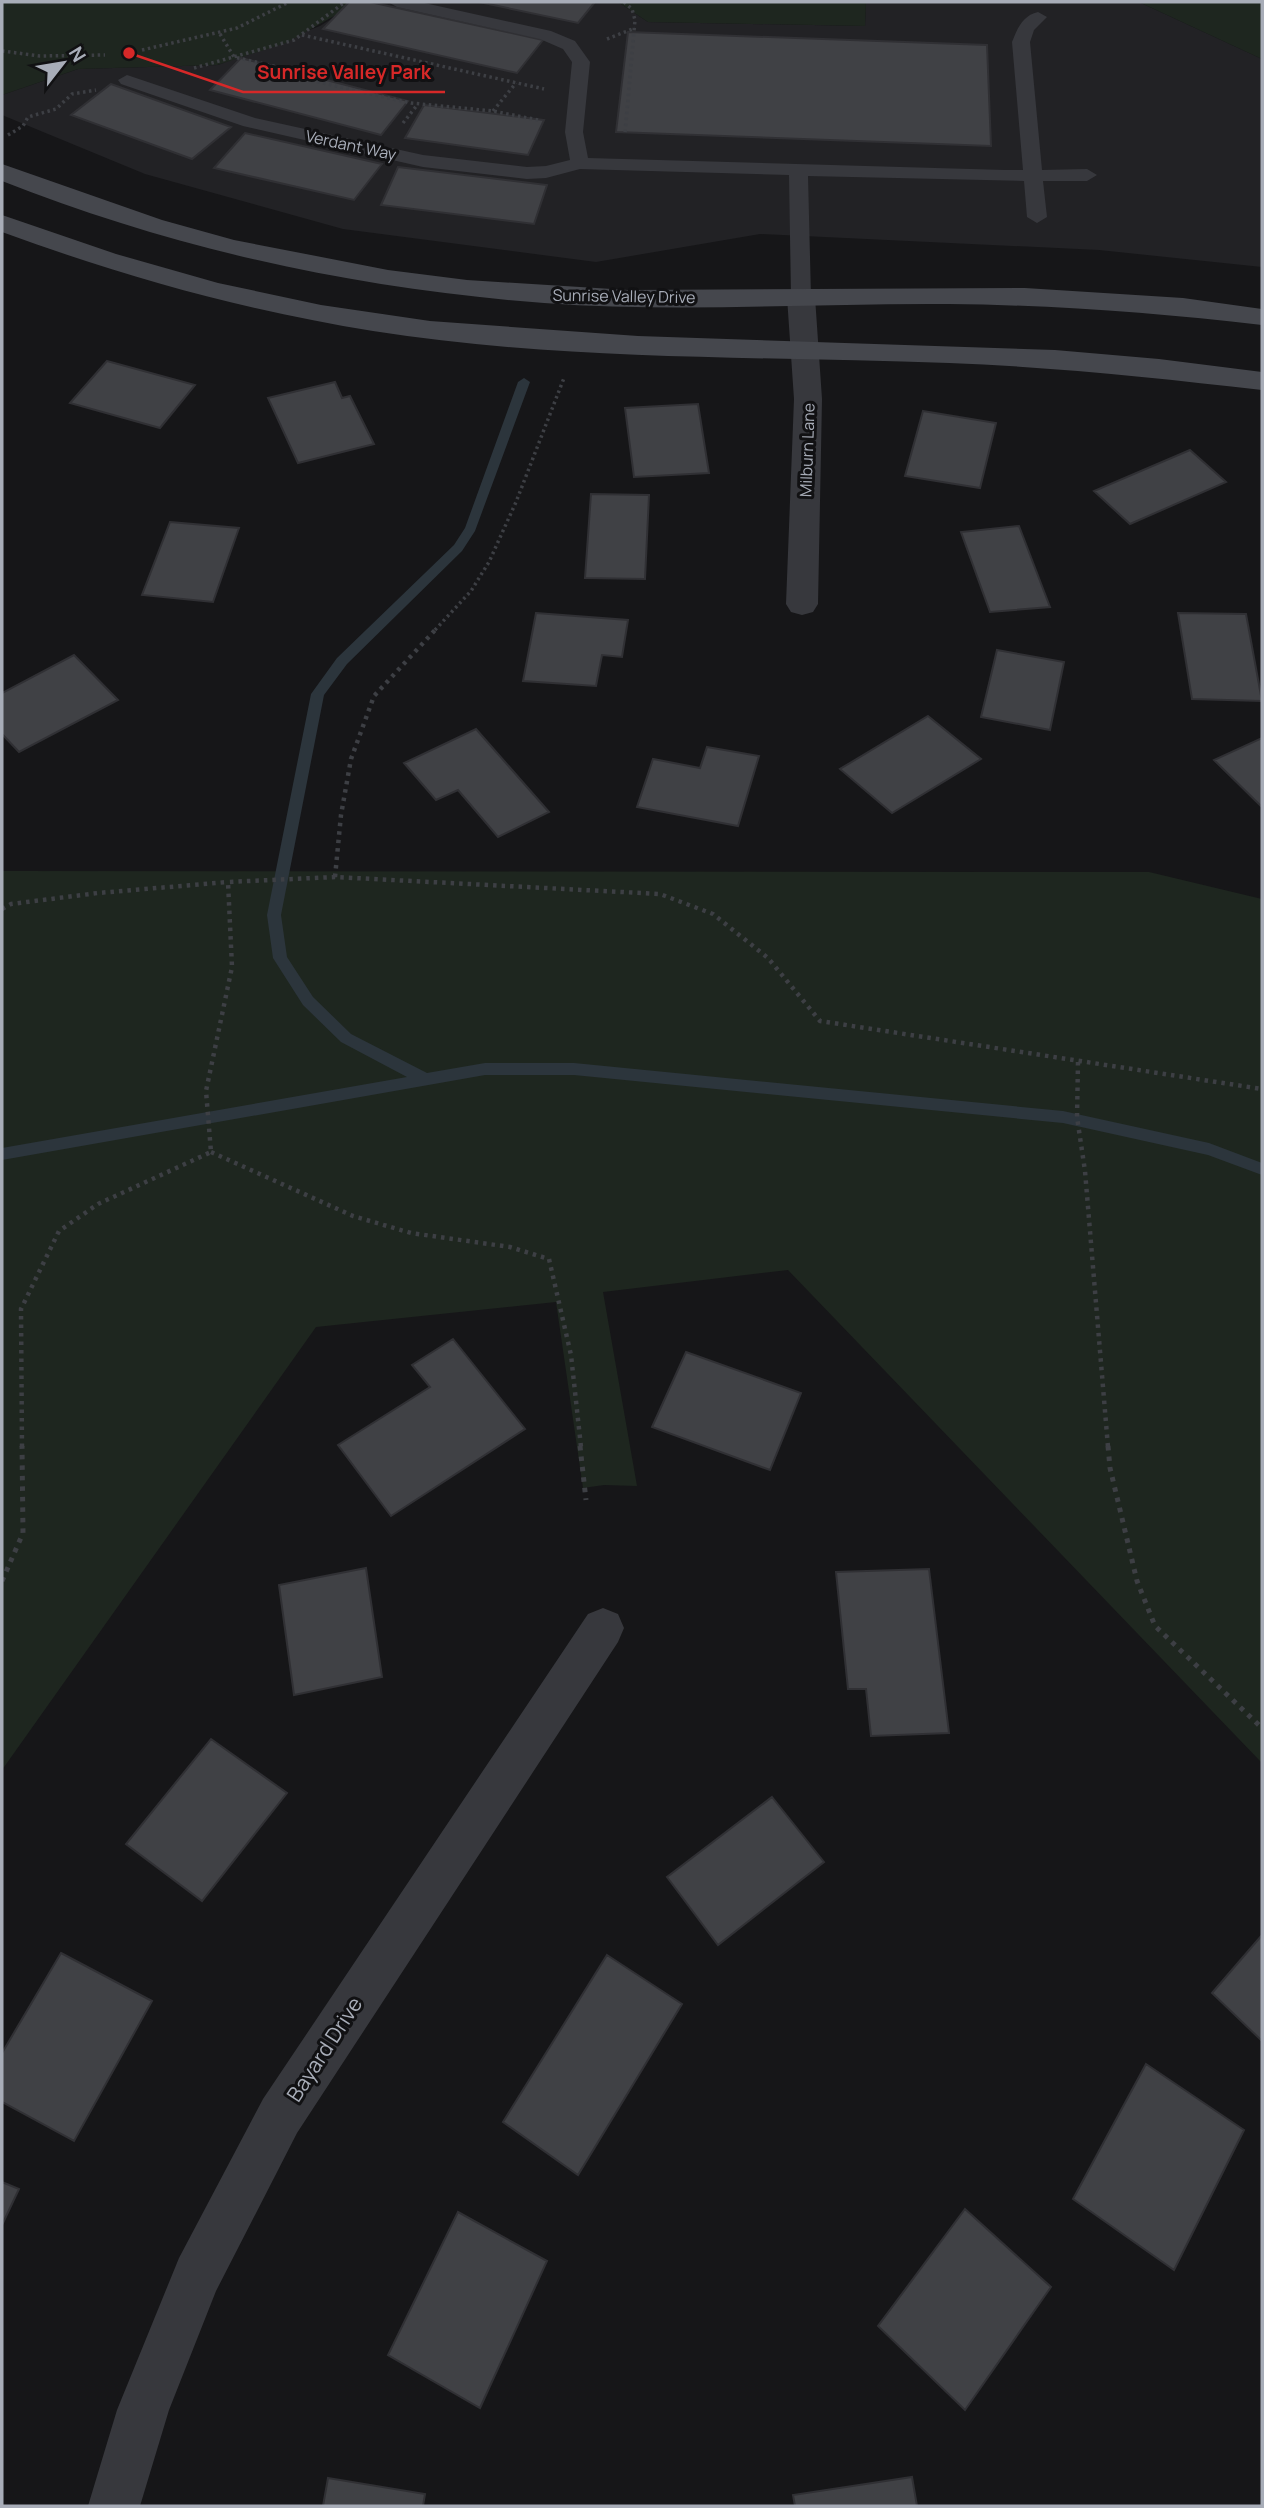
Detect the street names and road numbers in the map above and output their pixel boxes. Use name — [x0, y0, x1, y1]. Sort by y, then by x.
street label: Verdant Way — [304, 125, 399, 165]
street label: Sunrise Valley Drive — [552, 284, 696, 308]
street label: Milburn Lane — [794, 403, 820, 497]
street label: Bayard Drive — [280, 1991, 368, 2107]

